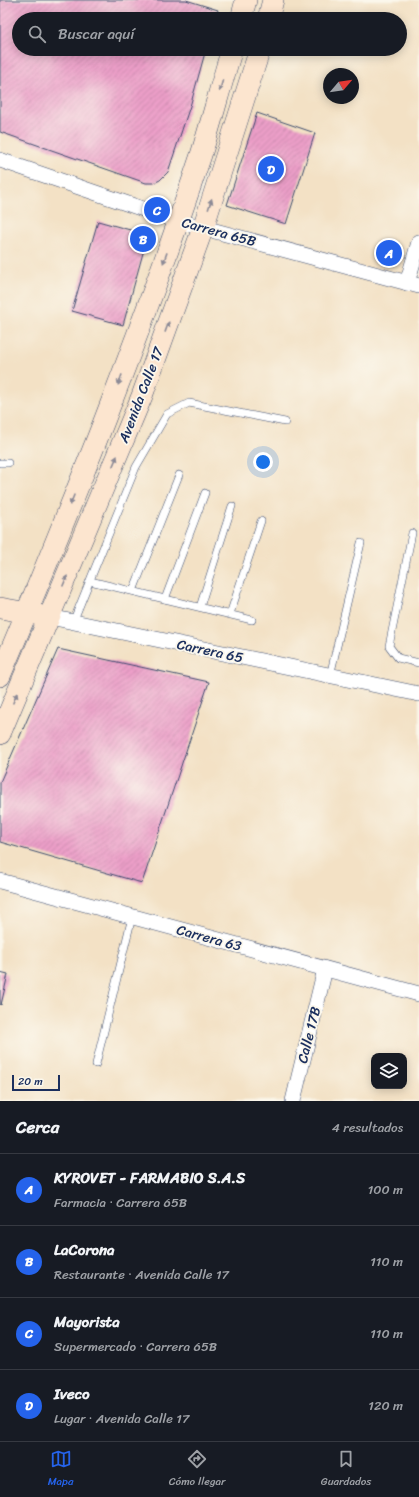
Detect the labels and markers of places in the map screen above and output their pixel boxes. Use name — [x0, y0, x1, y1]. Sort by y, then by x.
pin: D — [258, 154, 284, 184]
pin: C — [144, 195, 170, 225]
pin: B — [130, 224, 156, 254]
pin: A — [376, 238, 402, 268]

